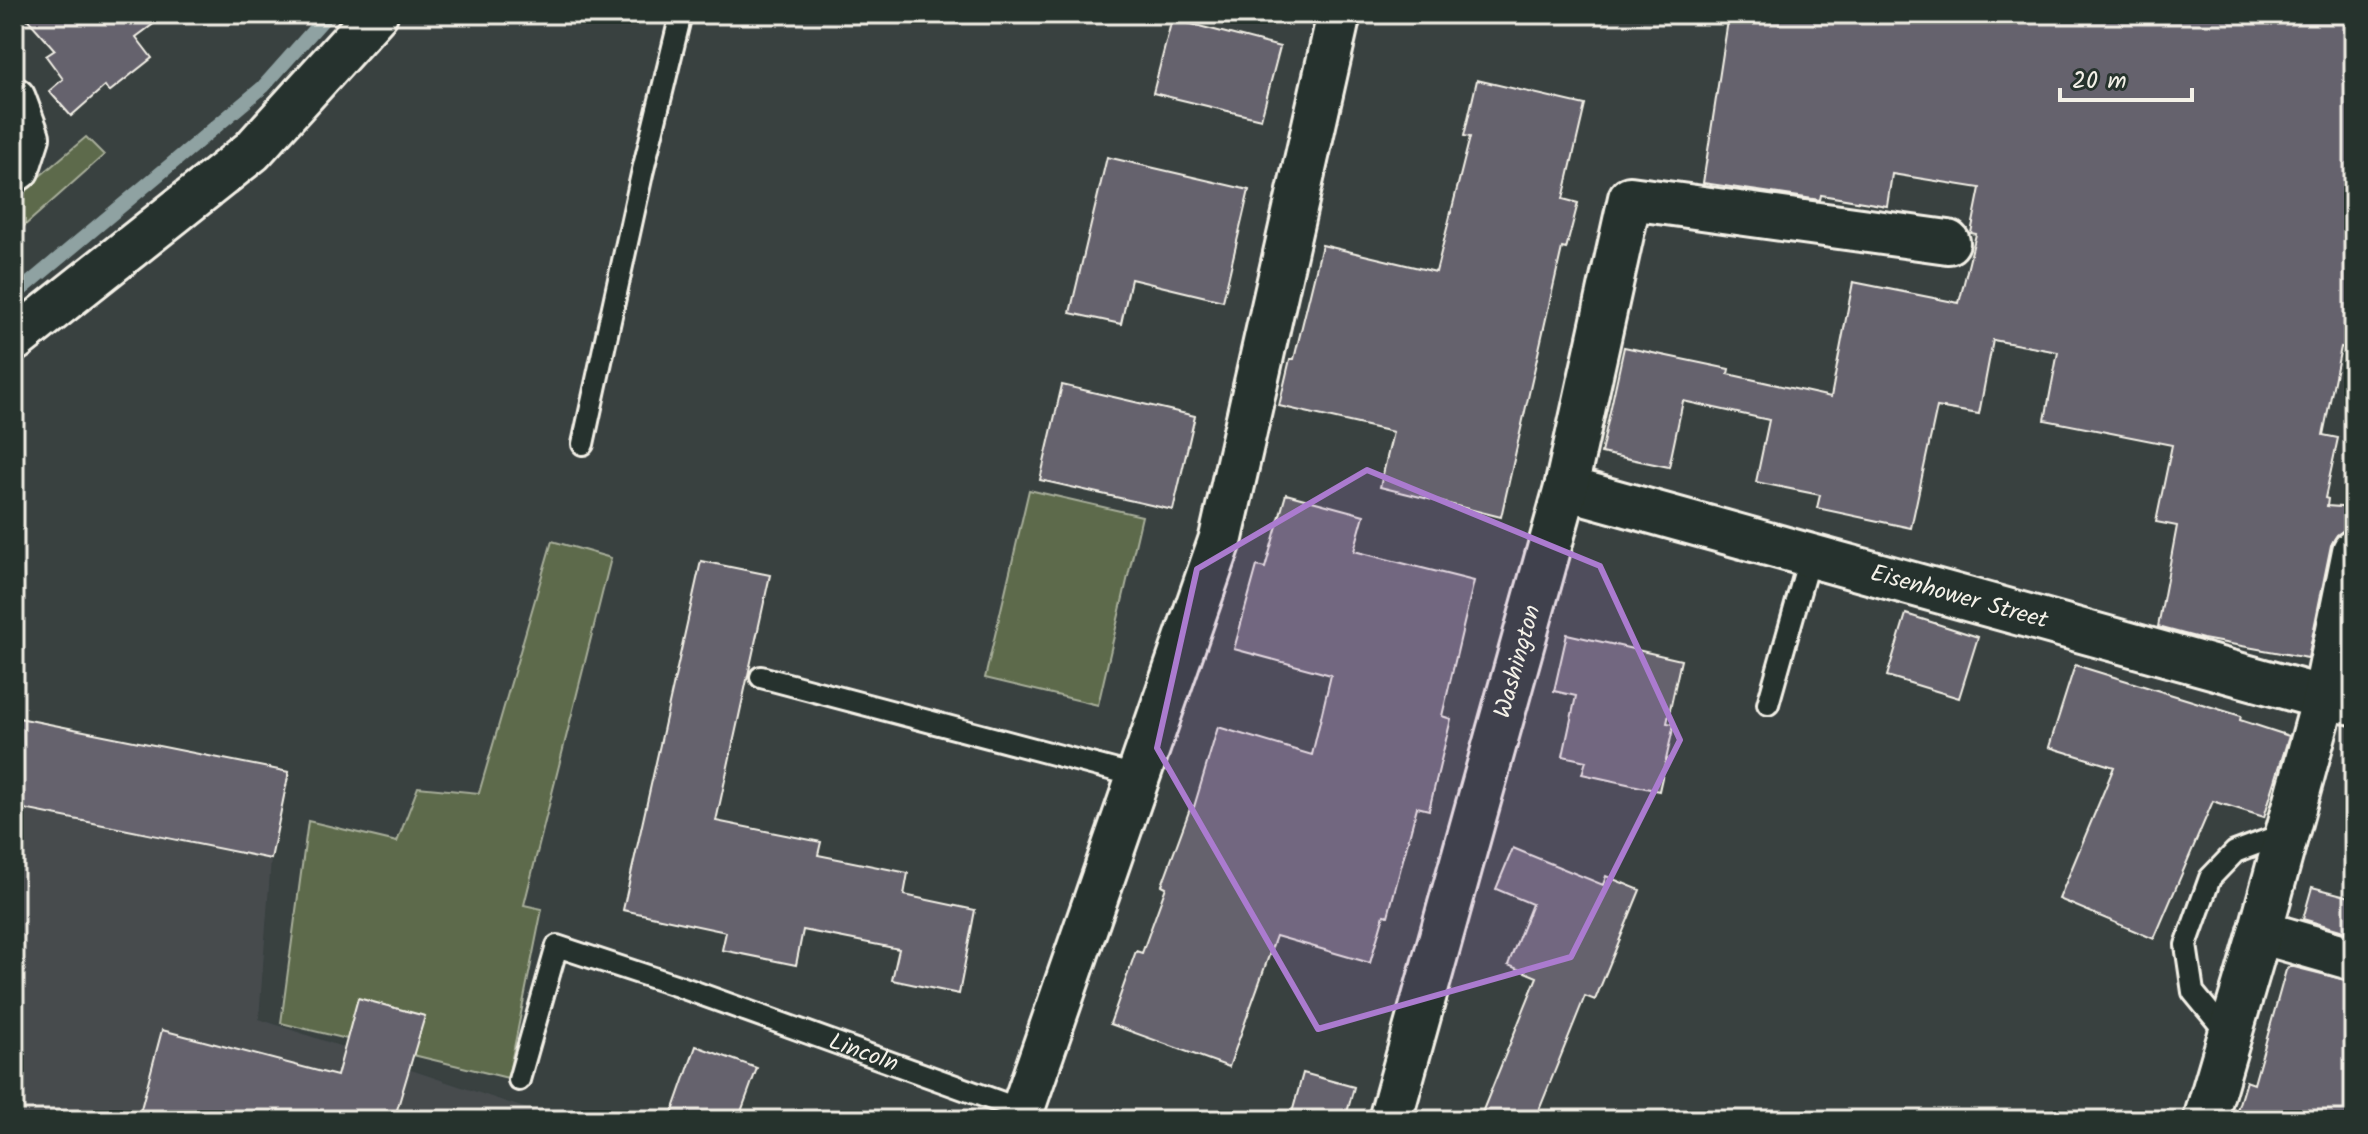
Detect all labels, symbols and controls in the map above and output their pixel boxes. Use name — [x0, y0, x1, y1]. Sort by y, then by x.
scale bar — [2060, 52, 2192, 102]
text: 20 m — [2072, 62, 2127, 101]
street label: Eisenhower Street — [1866, 554, 2053, 640]
street label: Washington — [1483, 600, 1552, 723]
street label: Lincoln — [823, 1022, 904, 1083]

